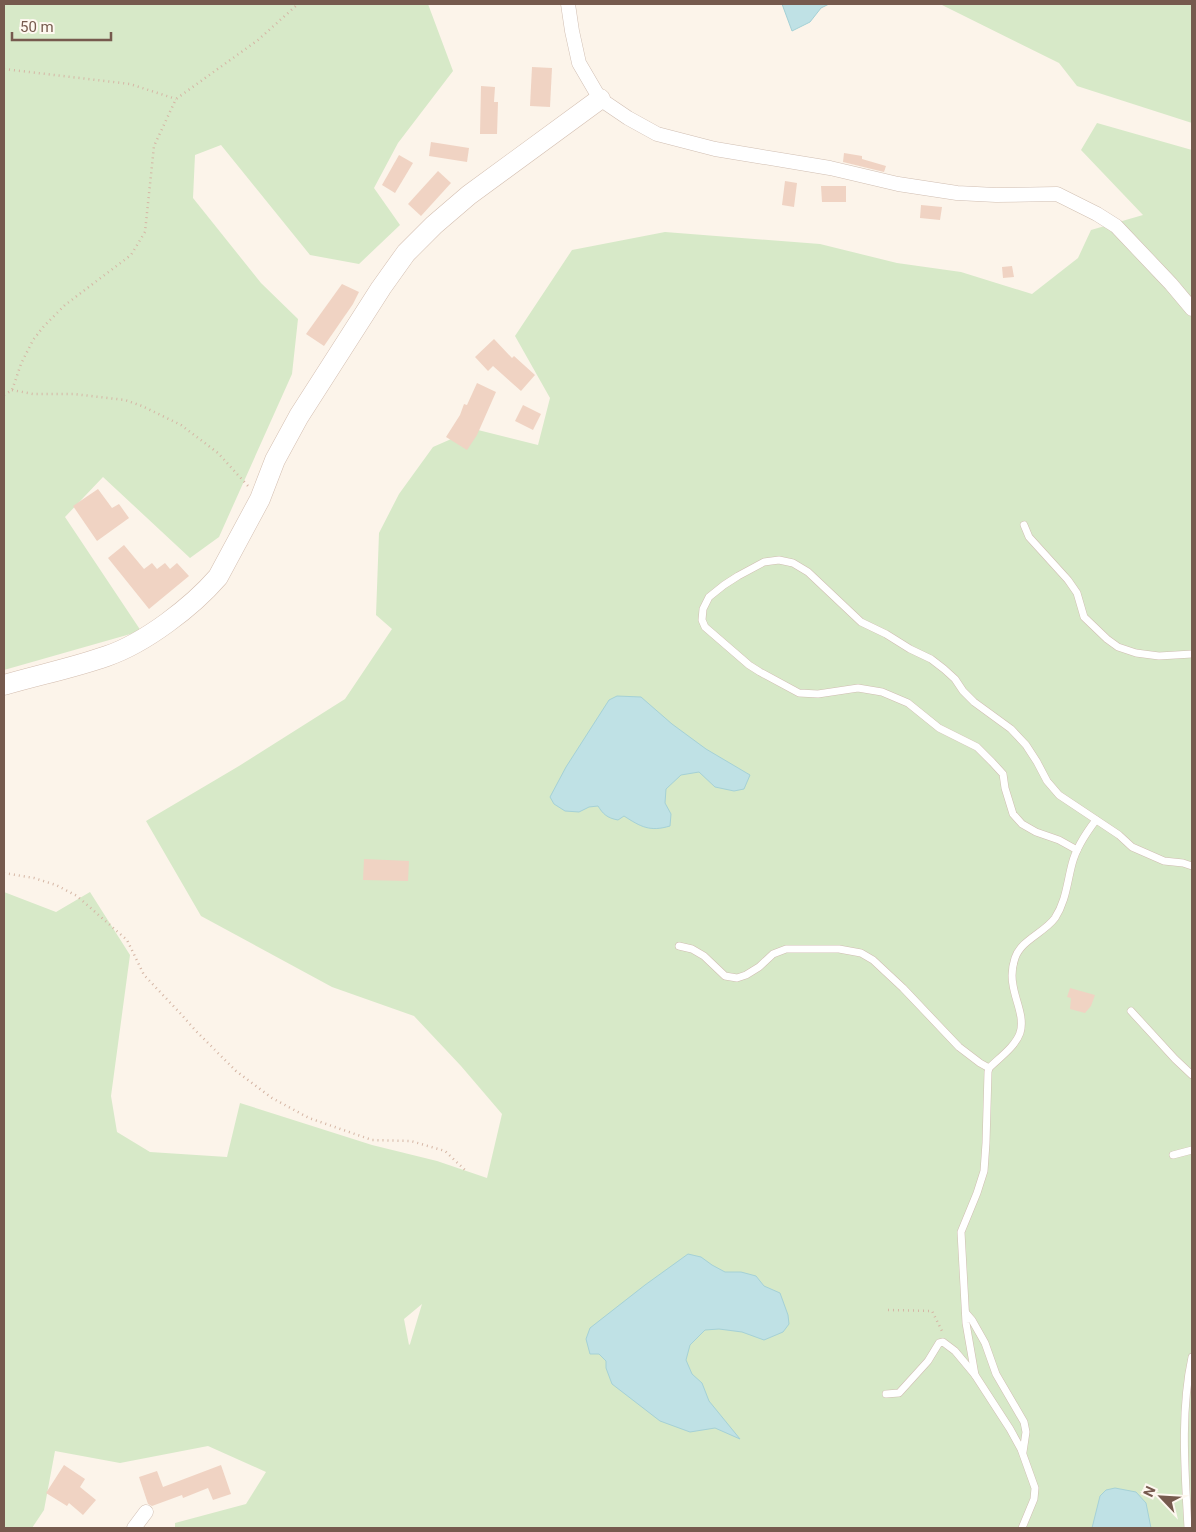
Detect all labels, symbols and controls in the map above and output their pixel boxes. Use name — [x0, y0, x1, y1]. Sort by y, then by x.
scale bar — [12, 10, 111, 42]
text: 50 m — [20, 18, 54, 36]
north arrow — [1136, 1472, 1186, 1522]
text: N — [1140, 1484, 1159, 1499]

